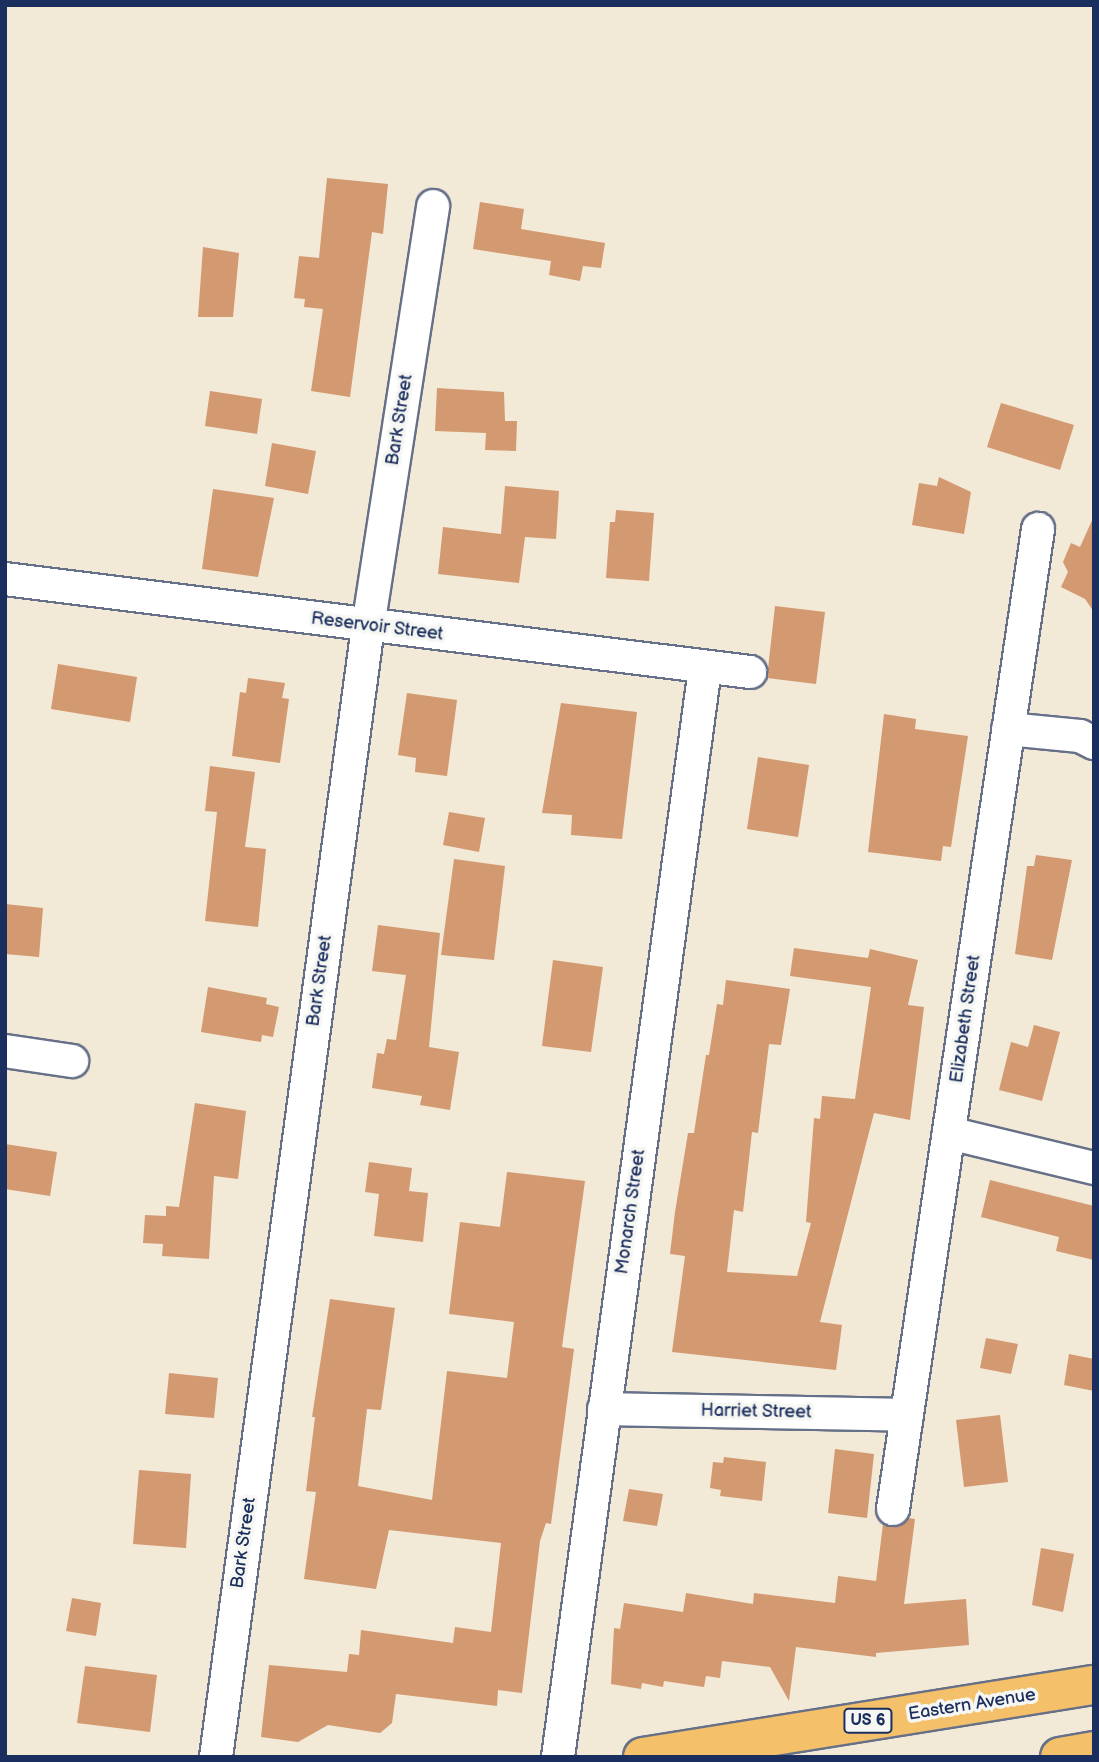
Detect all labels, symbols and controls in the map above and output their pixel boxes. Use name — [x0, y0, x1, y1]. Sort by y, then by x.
street label: Bark Street — [382, 373, 418, 467]
street label: Reservoir Street — [310, 608, 444, 646]
street label: Bark Street — [303, 934, 337, 1028]
street label: Elizabeth Street — [946, 954, 986, 1084]
street label: Monarch Street — [612, 1148, 650, 1276]
street label: Harriet Street — [700, 1400, 812, 1424]
street label: Bark Street — [227, 1496, 261, 1590]
street label: Eastern Avenue — [907, 1684, 1037, 1726]
road number: US 6 — [842, 1708, 894, 1734]

